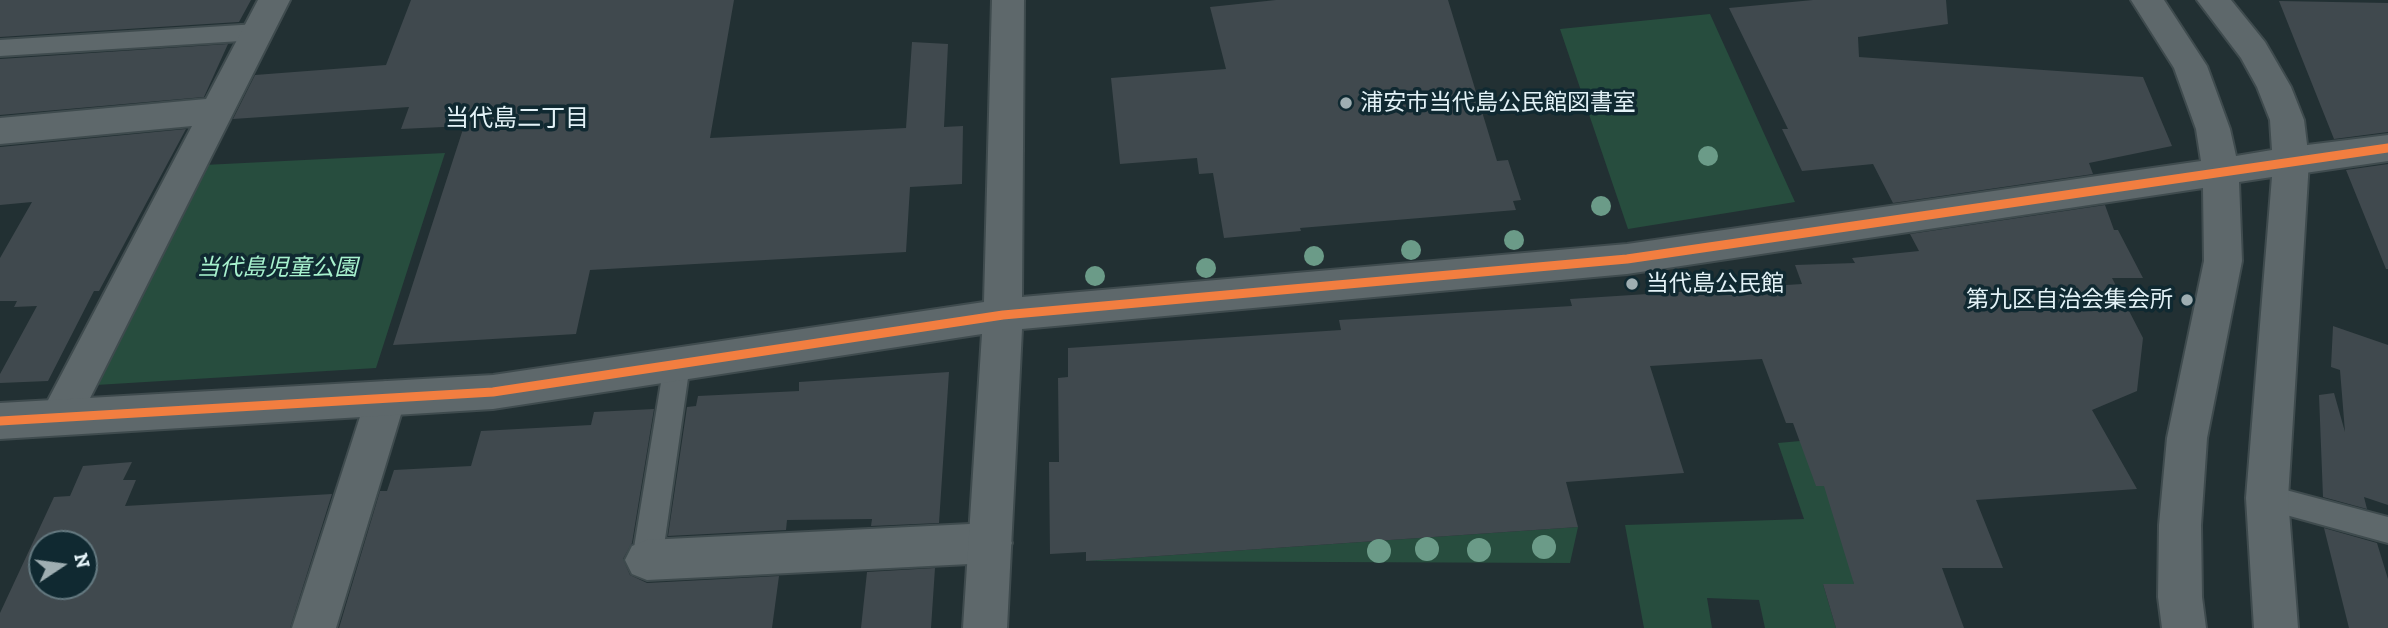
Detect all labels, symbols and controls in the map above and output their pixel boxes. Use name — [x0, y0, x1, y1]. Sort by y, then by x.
place label: 浦安市当代島公民館図書室 — [1360, 89, 1636, 117]
marker: 浦安市当代島公民館図書室 — [1338, 95, 1354, 111]
district label: 当代島二丁目 — [445, 105, 589, 133]
park label: 当代島児童公園 — [197, 254, 357, 282]
place label: 当代島公民館 — [1646, 270, 1784, 298]
marker: 当代島公民館 — [1624, 276, 1640, 292]
place label: 第九区自治会集会所 — [1966, 286, 2173, 314]
marker: 第九区自治会集会所 — [2179, 292, 2195, 308]
north arrow — [28, 530, 98, 600]
text: N — [69, 551, 95, 570]

